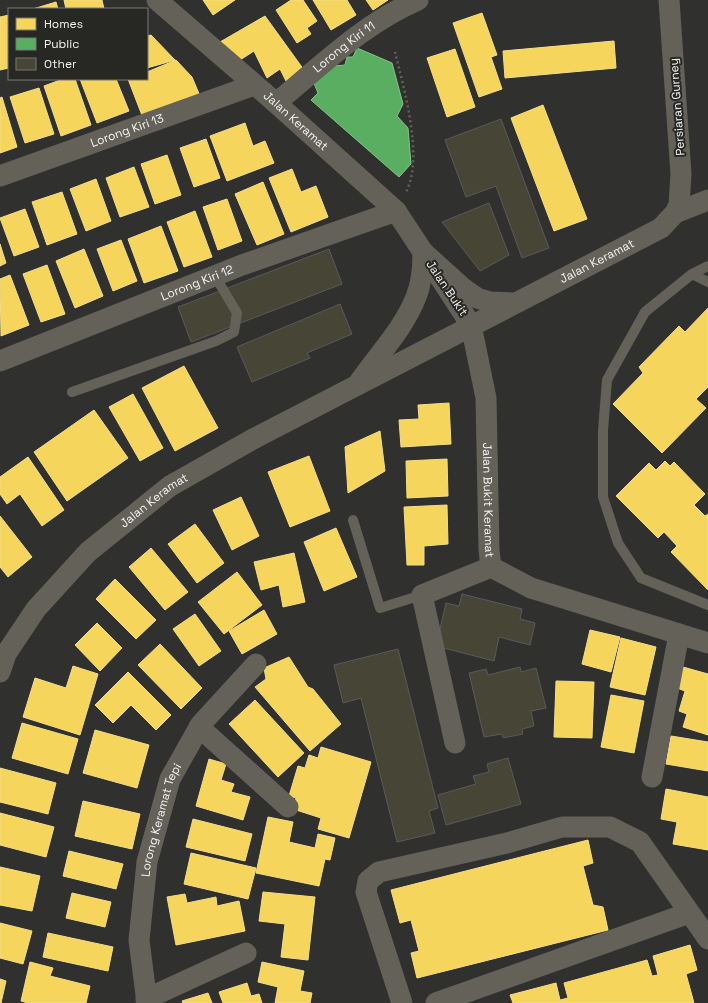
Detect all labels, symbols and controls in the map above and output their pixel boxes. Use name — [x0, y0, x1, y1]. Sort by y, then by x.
legend — [8, 8, 148, 80]
text: Homes — [44, 16, 83, 32]
street label: Lorong Kiri 11 — [309, 18, 378, 76]
text: Public — [44, 36, 79, 52]
text: Other — [44, 56, 77, 72]
street label: Persiaran Gurney — [666, 58, 688, 156]
street label: Jalan Keramat — [260, 88, 332, 154]
street label: Lorong Kiri 13 — [88, 110, 166, 151]
street label: Jalan Keramat — [557, 235, 637, 287]
street label: Jalan Bukit — [422, 257, 472, 319]
street label: Lorong Kiri 12 — [158, 261, 236, 304]
street label: Jalan Bukit Keramat — [479, 442, 498, 558]
street label: Jalan Keramat — [116, 469, 191, 531]
street label: Lorong Keramat Tepi — [138, 760, 185, 878]

